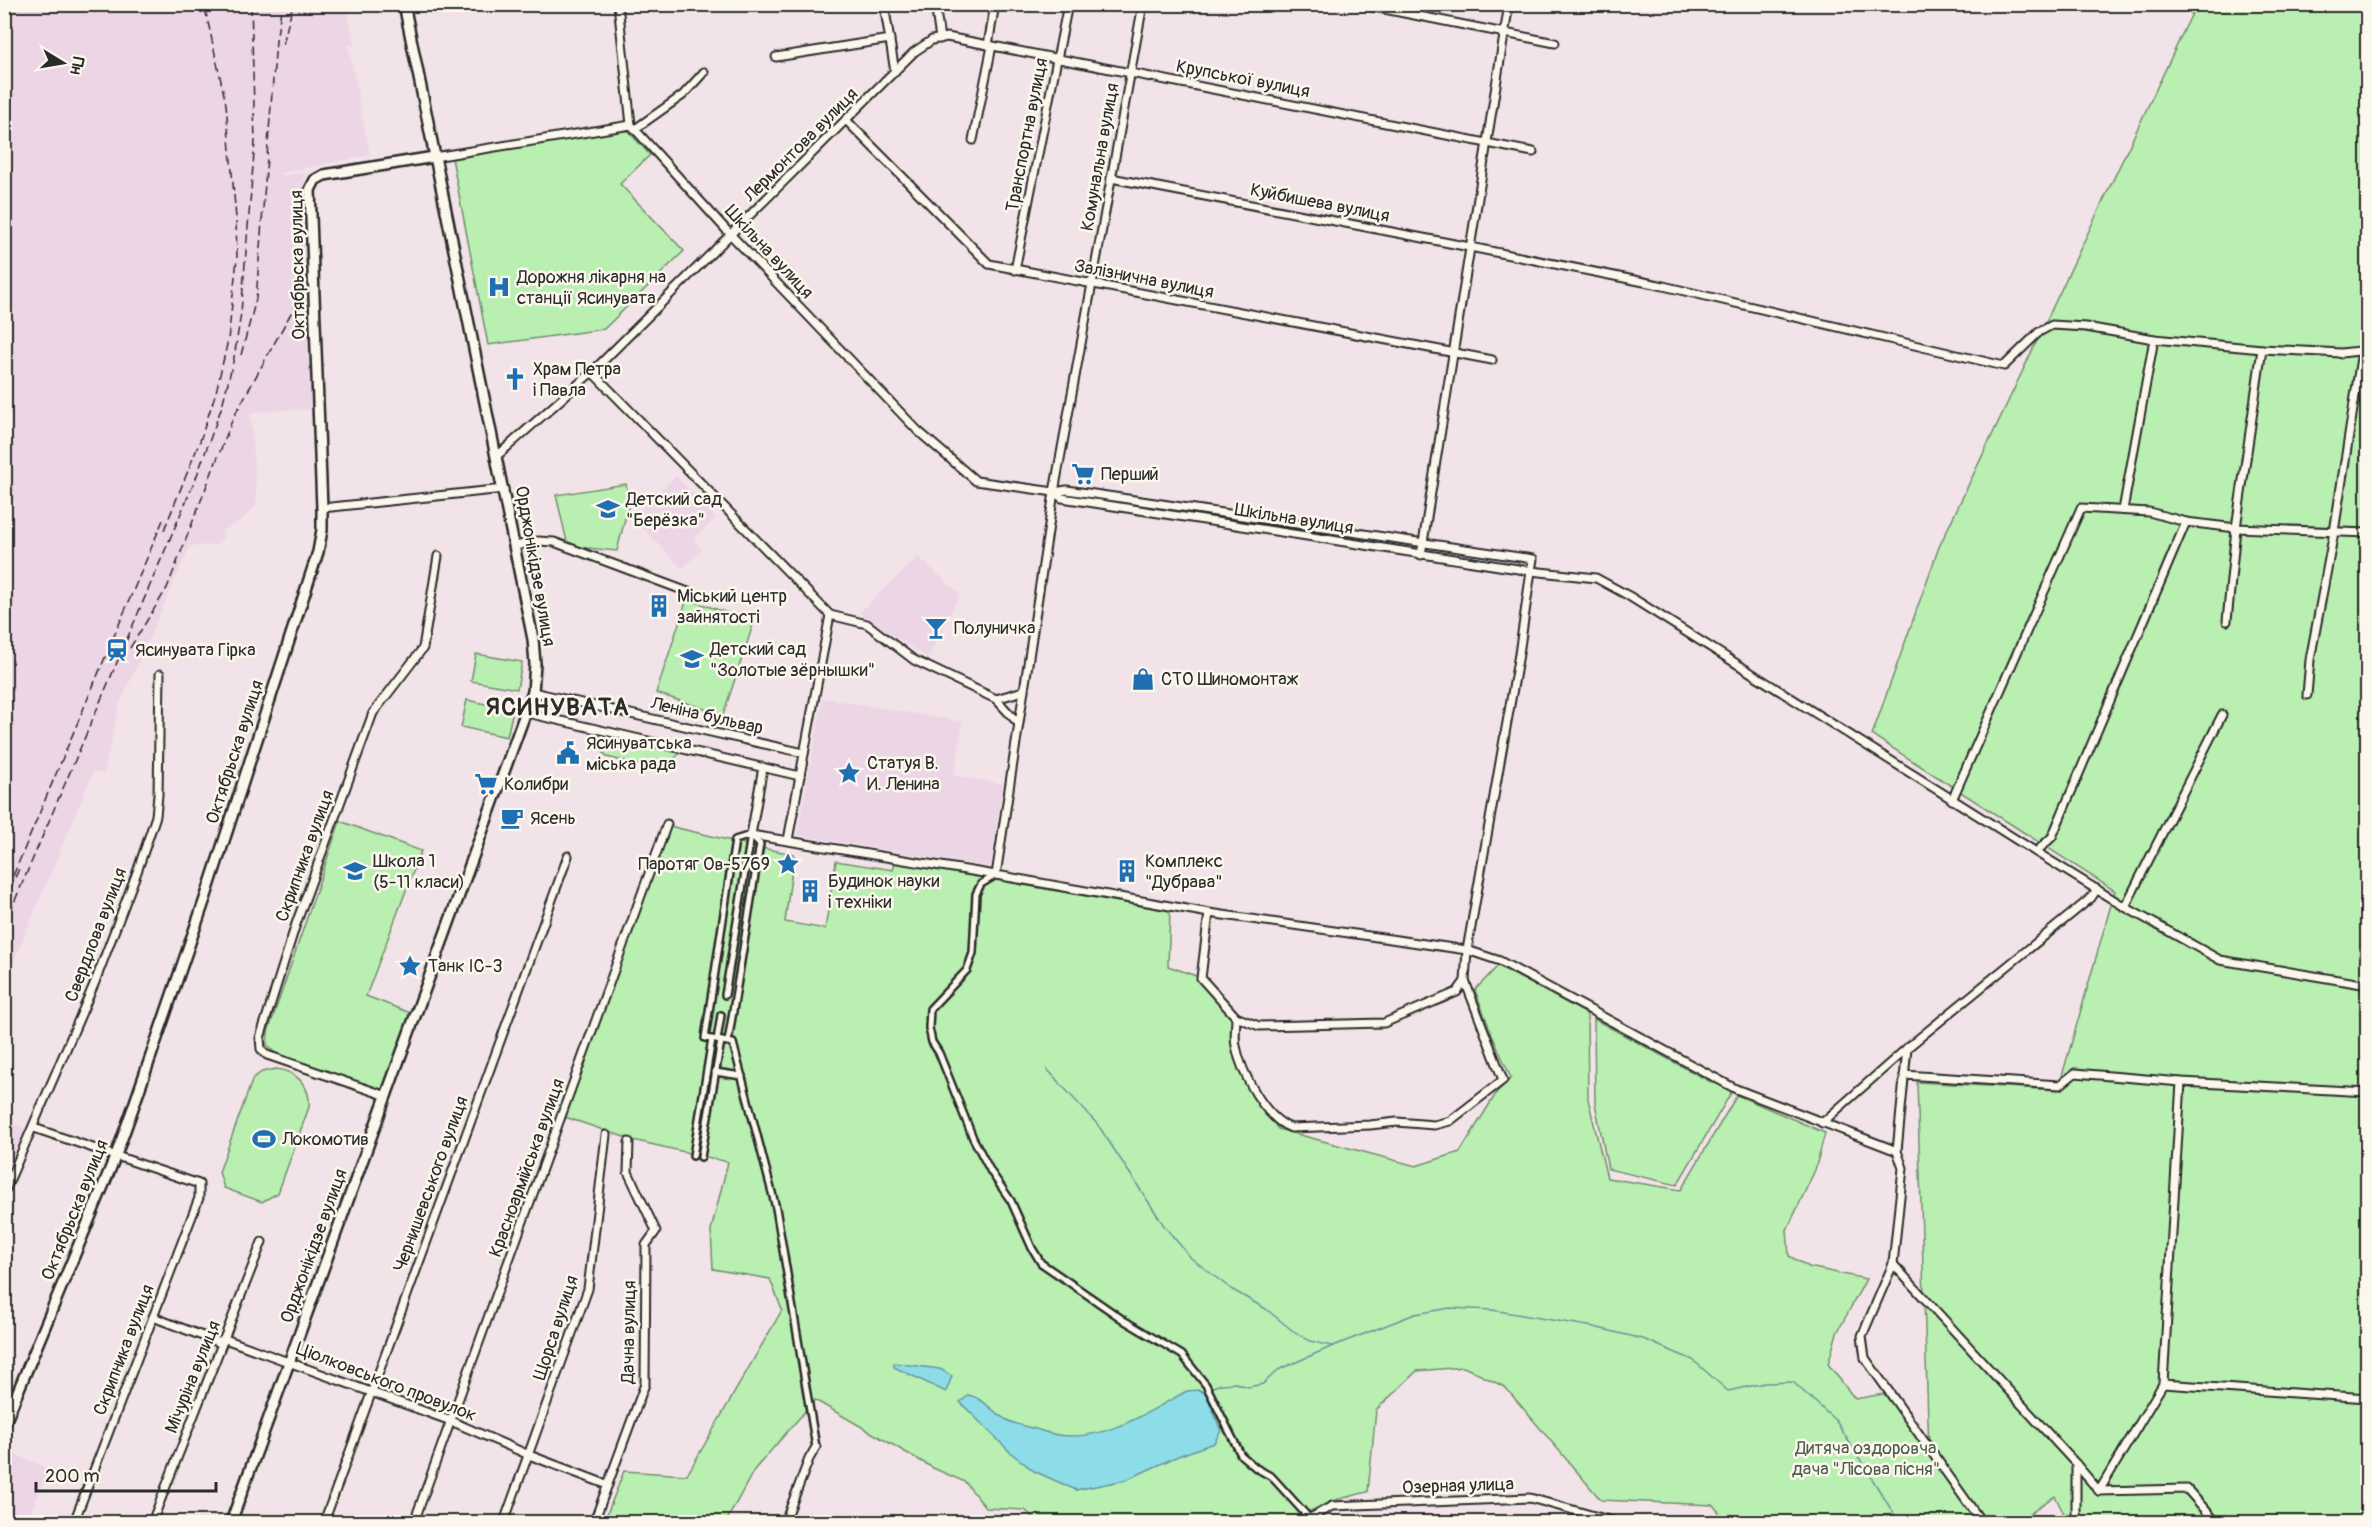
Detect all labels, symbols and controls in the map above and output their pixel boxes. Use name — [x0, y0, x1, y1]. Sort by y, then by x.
north arrow — [33, 33, 93, 93]
text: Пн — [65, 55, 88, 76]
street label: Крупської вулиця — [1174, 55, 1312, 103]
street label: Транспортна вулиця — [1001, 56, 1053, 214]
street label: Комунальна вулиця — [1076, 81, 1124, 233]
street label: Лермонтова вулиця — [738, 83, 863, 208]
street label: Куйбишева вулиця — [1248, 178, 1392, 228]
street label: Октябрьска вулиця — [285, 190, 311, 340]
street label: Шкільна вулиця — [720, 200, 818, 304]
street label: Залізнична вулиця — [1072, 254, 1216, 304]
place label: Дорожня лікарня на станції Ясинувата — [516, 266, 666, 310]
hospital icon: Дорожня лікарня на станції Ясинувата — [486, 274, 512, 300]
place label: Храм Петра і Павла — [533, 358, 621, 402]
church icon: Храм Петра і Павла — [502, 366, 528, 392]
supermarket icon: Перший — [1070, 461, 1096, 487]
place label: Перший — [1101, 463, 1159, 486]
street label: Орджонікідзе вулиця — [510, 484, 560, 648]
place label: Детский сад "Берёзка" — [625, 488, 722, 532]
school or university icon: Детский сад "Берёзка" — [595, 496, 621, 522]
street label: Шкільна вулиця — [1233, 498, 1355, 540]
place label: Міський центр зайнятості — [677, 585, 787, 629]
building icon: Міський центр зайнятості — [646, 593, 672, 619]
bar icon: Полуничка — [923, 615, 949, 641]
place label: Полуничка — [954, 617, 1035, 640]
station icon: Ясинувата Гірка — [104, 637, 130, 663]
place label: Детский сад "Золотые зёрнышки" — [709, 638, 875, 682]
place label: Ясинувата Гірка — [135, 639, 256, 662]
school or university icon: Детский сад "Золотые зёрнышки" — [679, 646, 705, 672]
shop icon: СТО Шиномонтаж — [1130, 666, 1156, 692]
place label: СТО Шиномонтаж — [1161, 668, 1299, 691]
street label: Октябрьска вулиця — [201, 677, 269, 827]
street label: Леніна бульвар — [648, 692, 765, 740]
district label: ЯСИНУВАТА — [486, 693, 630, 722]
place label: Ясинуватська міська рада — [586, 732, 692, 776]
public building icon: Ясинуватська міська рада — [555, 740, 581, 766]
place label: Статуя В. И. Ленина — [867, 752, 940, 796]
place icon: Статуя В. И. Ленина — [836, 760, 862, 786]
supermarket icon: Колибри — [473, 771, 499, 797]
place label: Колибри — [504, 773, 568, 796]
street label: Скрипника вулиця — [271, 787, 339, 925]
cafe icon: Ясень — [499, 805, 525, 831]
place label: Ясень — [530, 807, 576, 830]
place label: Школа 1 (5-11 класи) — [373, 850, 465, 894]
place label: Комплекс "Дубрава" — [1145, 850, 1223, 894]
place icon: Паротяг Ов-5769 — [775, 851, 801, 877]
place label: Паротяг Ов-5769 — [638, 853, 770, 876]
school or university icon: Школа 1 (5-11 класи) — [342, 858, 368, 884]
building icon: Комплекс "Дубрава" — [1114, 858, 1140, 884]
street label: Свердлова вулиця — [60, 865, 132, 1005]
place label: Будинок науки і техніки — [828, 870, 939, 914]
building icon: Будинок науки і техніки — [797, 878, 823, 904]
place icon: Танк ІС-3 — [397, 953, 423, 979]
place label: Танк ІС-3 — [428, 955, 502, 978]
street label: Красноармійська вулиця — [484, 1076, 570, 1260]
street label: Чернишевського вулиця — [388, 1093, 474, 1275]
sports icon: Локомотив — [251, 1126, 277, 1152]
place label: Локомотив — [281, 1128, 369, 1151]
street label: Октябрьска вулиця — [36, 1136, 114, 1284]
street label: Орджонікідзе вулиця — [275, 1166, 353, 1326]
street label: Щорса вулиця — [528, 1272, 584, 1384]
street label: Дачна вулиця — [617, 1280, 641, 1385]
street label: Скрипника вулиця — [88, 1281, 160, 1419]
street label: Мічуріна вулиця — [160, 1317, 226, 1437]
street label: Ціолковського провулок — [293, 1337, 479, 1427]
park label: Дитяча оздоровча дача "Лісова пісня" — [1792, 1437, 1940, 1481]
scale bar — [36, 1455, 216, 1493]
text: 200 m — [45, 1465, 100, 1488]
street label: Озерная улица — [1402, 1473, 1514, 1499]

